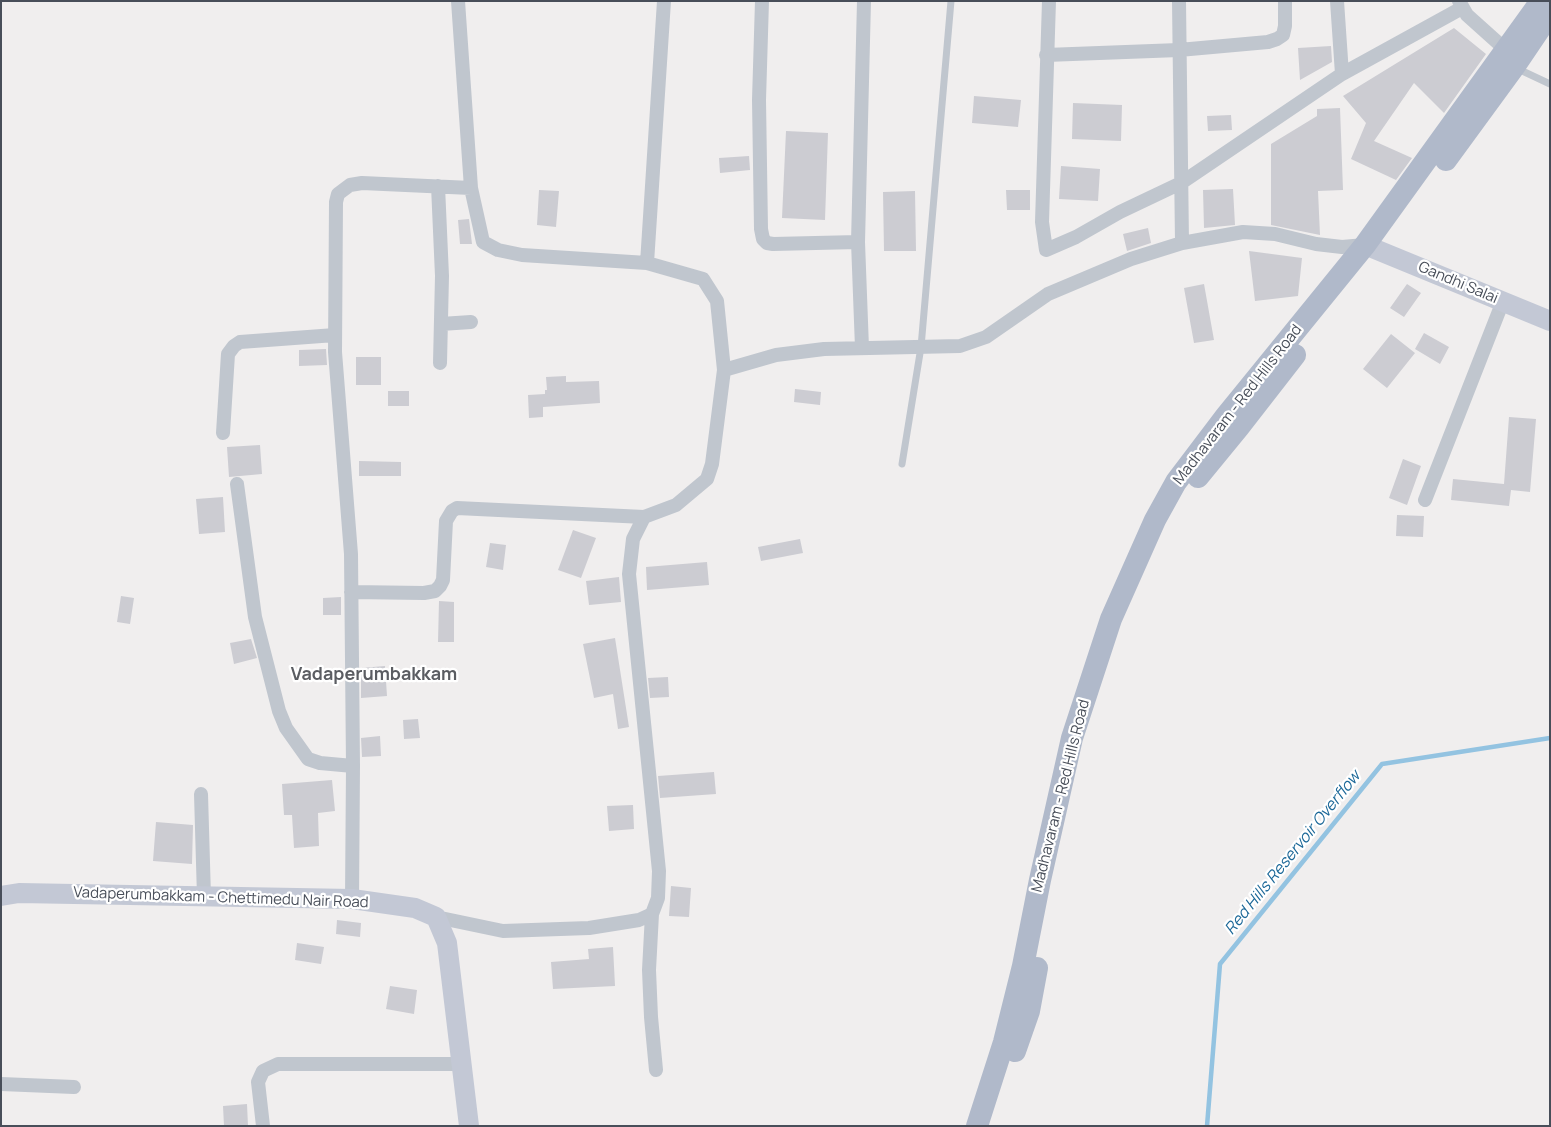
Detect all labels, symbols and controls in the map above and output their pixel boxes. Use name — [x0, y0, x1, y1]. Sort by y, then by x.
street label: Gandhi Salai — [1415, 258, 1501, 308]
street label: Madhavaram - Red Hills Road — [1170, 321, 1306, 489]
district label: Vadaperumbakkam — [291, 664, 457, 686]
street label: Madhavaram - Red Hills Road — [1028, 698, 1094, 894]
water label: Red Hills Reservoir Overflow — [1221, 767, 1365, 939]
street label: Vadaperumbakkam - Chettimedu Nair Road — [73, 884, 369, 912]

